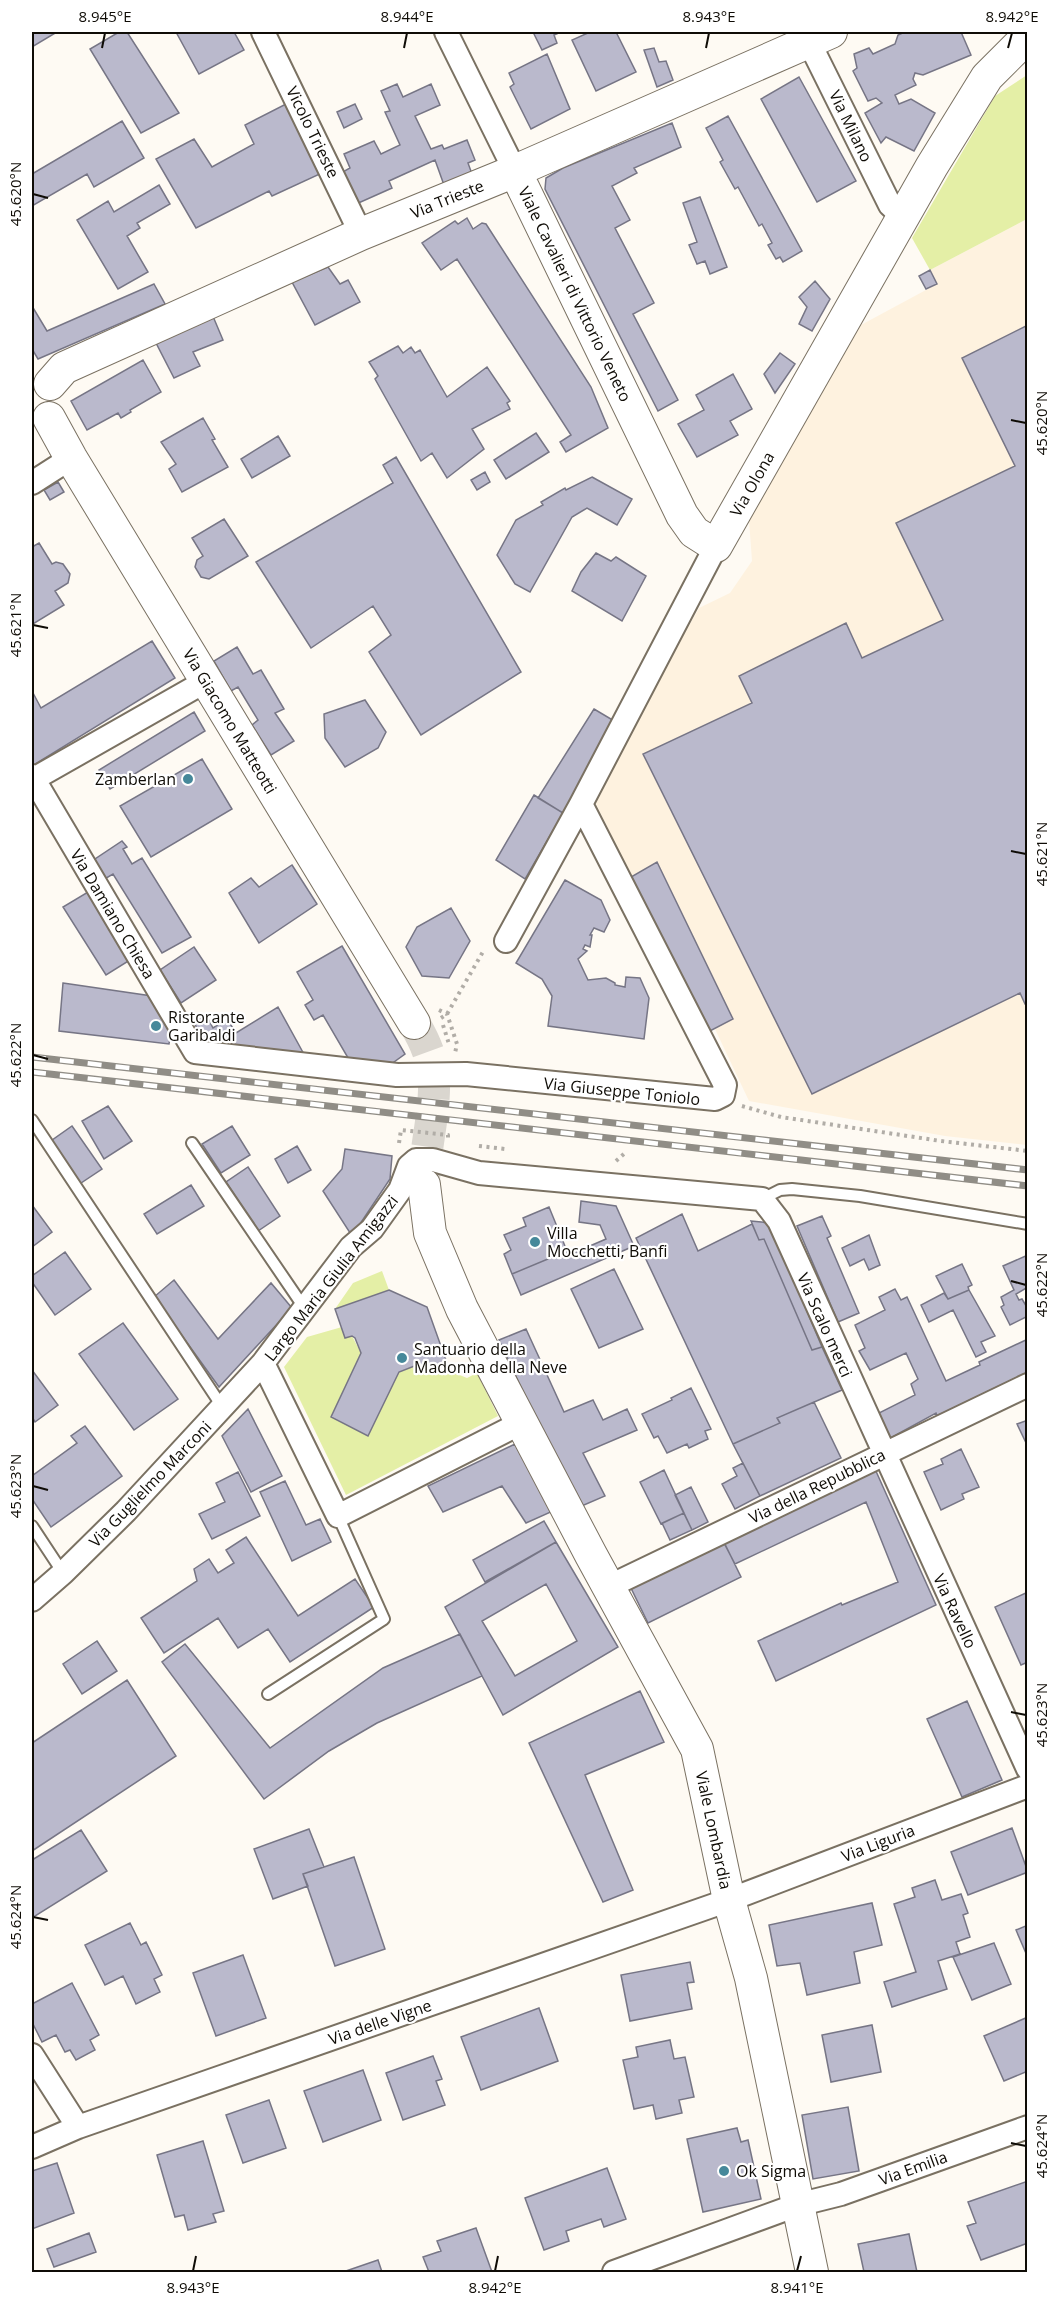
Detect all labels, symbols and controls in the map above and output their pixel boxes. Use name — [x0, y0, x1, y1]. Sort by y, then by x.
text: 8.945°E — [78, 6, 132, 26]
text: 8.944°E — [380, 6, 434, 26]
text: 8.943°E — [682, 6, 736, 26]
text: 8.942°E — [985, 6, 1039, 26]
street label: Vicolo Trieste — [281, 83, 345, 181]
street label: Via Milano — [824, 86, 878, 166]
text: 45.620°N — [5, 162, 25, 226]
street label: Via Trieste — [407, 174, 487, 224]
street label: Viale Cavalieri di Vittorio Veneto — [513, 183, 637, 405]
text: 45.620°N — [1031, 391, 1051, 455]
street label: Via Olona — [725, 448, 779, 520]
text: 45.621°N — [5, 593, 25, 657]
street label: Via Giacomo Matteotti — [178, 644, 282, 798]
place label: Zamberlan — [95, 768, 176, 790]
marker: Zamberlan — [181, 772, 195, 786]
text: 45.621°N — [1031, 822, 1051, 886]
street label: Via Damiano Chiesa — [65, 845, 161, 983]
place label: Ristorante Garibaldi — [168, 1006, 245, 1046]
marker: Ristorante Garibaldi — [149, 1019, 163, 1033]
text: 45.622°N — [5, 1023, 25, 1087]
street label: Via Giuseppe Toniolo — [543, 1072, 701, 1110]
street label: Largo Maria Giulia Amigazzi — [259, 1190, 403, 1366]
place label: Villa Mocchetti, Banfi — [547, 1222, 667, 1262]
marker: Villa Mocchetti, Banfi — [528, 1235, 542, 1249]
text: 45.622°N — [1031, 1253, 1051, 1317]
street label: Via Scalo merci — [792, 1269, 858, 1381]
place label: Santuario della Madonna della Neve — [414, 1338, 567, 1378]
marker: Santuario della Madonna della Neve — [395, 1351, 409, 1365]
street label: Via Guglielmo Marconi — [84, 1416, 216, 1552]
street label: Via della Repubblica — [745, 1443, 889, 1529]
text: 45.623°N — [5, 1454, 25, 1518]
street label: Via Ravello — [928, 1570, 982, 1652]
text: 45.623°N — [1031, 1683, 1051, 1747]
street label: Viale Lombardia — [691, 1769, 737, 1891]
street label: Via Liguria — [838, 1819, 918, 1867]
text: 45.624°N — [5, 1885, 25, 1949]
street label: Via delle Vigne — [326, 1994, 434, 2050]
text: 45.624°N — [1031, 2114, 1051, 2178]
street label: Via Emilia — [876, 2145, 950, 2191]
place label: Ok Sigma — [736, 2160, 806, 2182]
marker: Ok Sigma — [717, 2164, 731, 2178]
text: 8.943°E — [166, 2277, 220, 2297]
text: 8.942°E — [468, 2277, 522, 2297]
text: 8.941°E — [770, 2277, 824, 2297]

